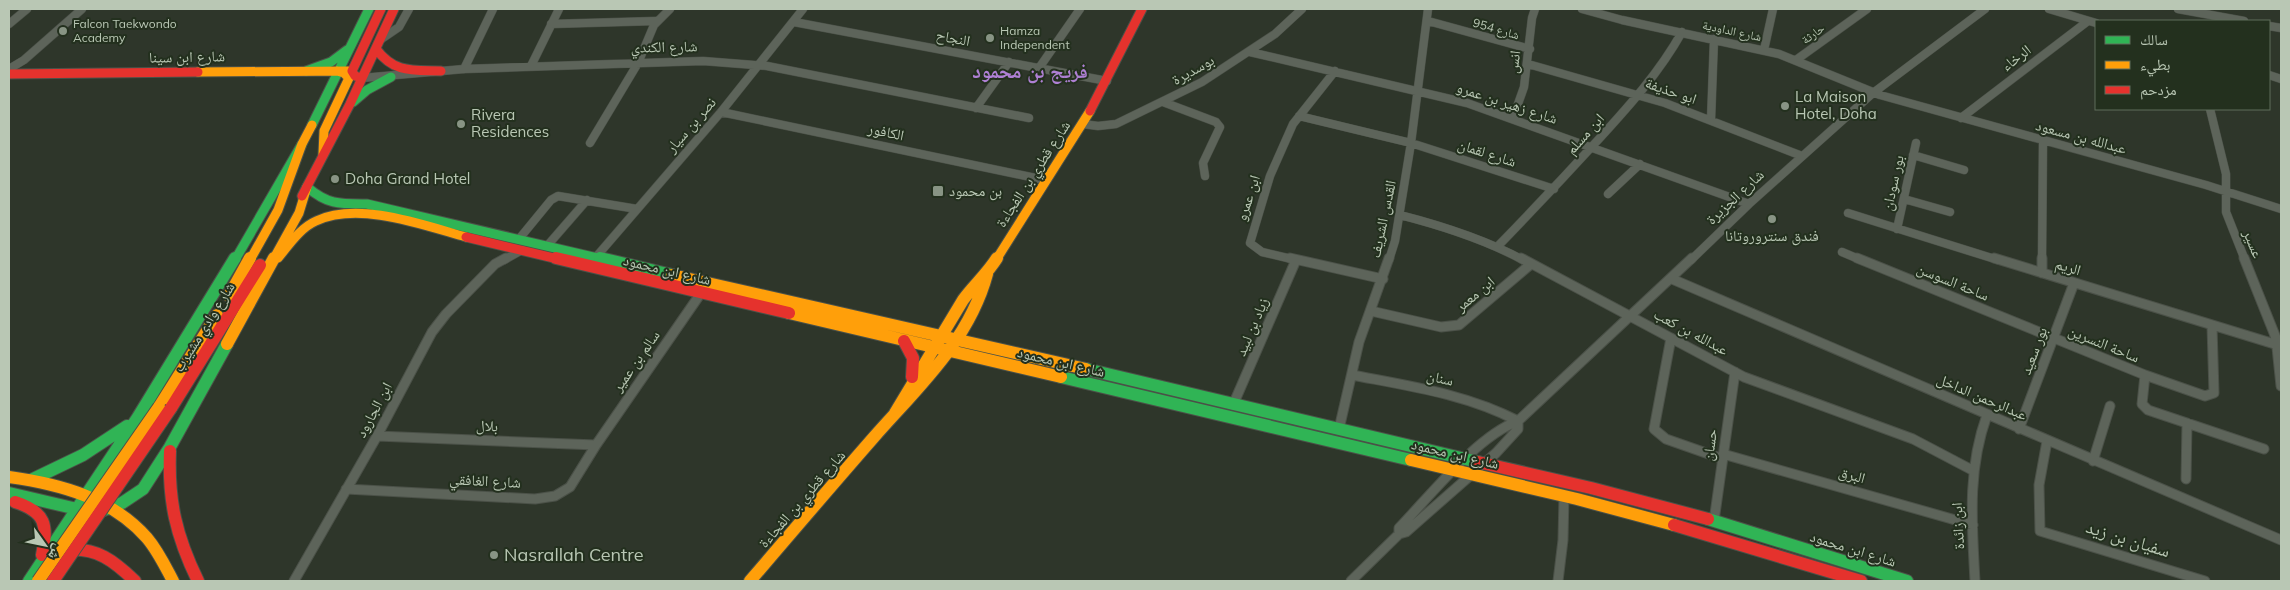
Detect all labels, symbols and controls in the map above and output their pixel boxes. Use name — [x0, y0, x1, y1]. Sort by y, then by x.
street label: شارع 954 — [1471, 15, 1521, 43]
place label: Falcon Taekwondo Academy — [73, 16, 177, 45]
street label: شارع الداودية — [1701, 17, 1763, 45]
street label: حارثة — [1798, 20, 1827, 47]
legend — [2095, 20, 2270, 110]
place label: Hamza Independent — [1000, 23, 1070, 52]
marker: Falcon Taekwondo Academy — [57, 25, 69, 37]
street label: النجاح — [934, 25, 972, 51]
text: سالك — [2140, 30, 2168, 49]
marker: Hamza Independent — [984, 32, 996, 44]
street label: شارع الكندي — [630, 36, 698, 59]
street label: الرخاء — [1997, 40, 2034, 75]
street label: شارع ابن سينا — [149, 46, 225, 68]
street label: انس — [1503, 49, 1525, 75]
street label: بوسديرة — [1168, 50, 1217, 89]
text: بطيء — [2140, 55, 2170, 77]
district label: فريج بن محمود — [972, 58, 1088, 84]
street label: ابو حذيفة — [1643, 73, 1699, 108]
street label: شارع زهير بن عمرو — [1454, 77, 1560, 129]
text: مزدحم — [2140, 80, 2177, 100]
place label: La Maison Hotel, Doha — [1795, 87, 1877, 123]
street label: نصر بن سيار — [661, 93, 721, 158]
marker: La Maison Hotel, Doha — [1779, 100, 1791, 112]
place label: Rivera Residences — [471, 105, 549, 141]
street label: ابن مسلم — [1561, 109, 1609, 159]
street label: عبدالله بن مسعود — [2033, 115, 2129, 159]
street label: شارع قطري بن الفجاءة — [991, 117, 1077, 232]
marker: Rivera Residences — [455, 118, 467, 130]
street label: الكافور — [865, 118, 906, 145]
street label: شارع لقمان — [1455, 134, 1519, 172]
street label: بور سودان — [1877, 153, 1909, 213]
street label: شارع الجزيرة — [1702, 165, 1768, 229]
place label: Doha Grand Hotel — [345, 169, 470, 188]
street label: ابن عمرو — [1231, 172, 1265, 224]
marker: Doha Grand Hotel — [329, 173, 341, 185]
street label: القدس الشريف — [1365, 178, 1401, 260]
place label: بن محمود — [949, 181, 1002, 201]
marker: بن محمود — [931, 184, 945, 198]
marker: فندق سنتروروتانا — [1766, 213, 1778, 225]
place label: فندق سنتروروتانا — [1725, 226, 1819, 246]
street label: عسير — [2239, 226, 2268, 261]
street label: شارع ابن محمود — [621, 250, 713, 290]
street label: الريم — [2053, 254, 2083, 280]
street label: ساحة السوسن — [1914, 258, 1992, 306]
street label: ابن معمر — [1450, 272, 1499, 317]
street label: شارع وادي مشيرب — [168, 278, 241, 377]
street label: زياد بن لبيد — [1231, 294, 1273, 359]
street label: عبدالله بن كعب — [1650, 304, 1732, 360]
street label: ساحة النسرين — [2065, 321, 2143, 367]
street label: بور سعيد — [2016, 324, 2051, 377]
street label: سالم بن عمير — [607, 326, 665, 397]
street label: شارع ابن محمود — [1015, 342, 1107, 382]
street label: سنان — [1425, 365, 1455, 391]
street label: عبدالرحمن الداخل — [1934, 369, 2031, 425]
street label: ابن الجارود — [351, 379, 397, 441]
street label: بلال — [476, 416, 498, 436]
street label: حسان — [1698, 427, 1722, 462]
street label: شارع ابن محمود — [1409, 434, 1501, 474]
street label: شارع قطري بن الفجاءة — [754, 446, 851, 553]
street label: البرق — [1836, 462, 1868, 488]
street label: شارع الغافقي — [449, 469, 521, 495]
street label: ابن زائدة — [1947, 502, 1969, 550]
street label: سفيان بن زيد — [2083, 515, 2173, 562]
north arrow — [20, 520, 70, 570]
street label: شارع ابن محمود — [1807, 526, 1899, 572]
text: ش — [44, 541, 67, 563]
place label: Nasrallah Centre — [504, 543, 644, 566]
marker: Nasrallah Centre — [488, 549, 500, 561]

